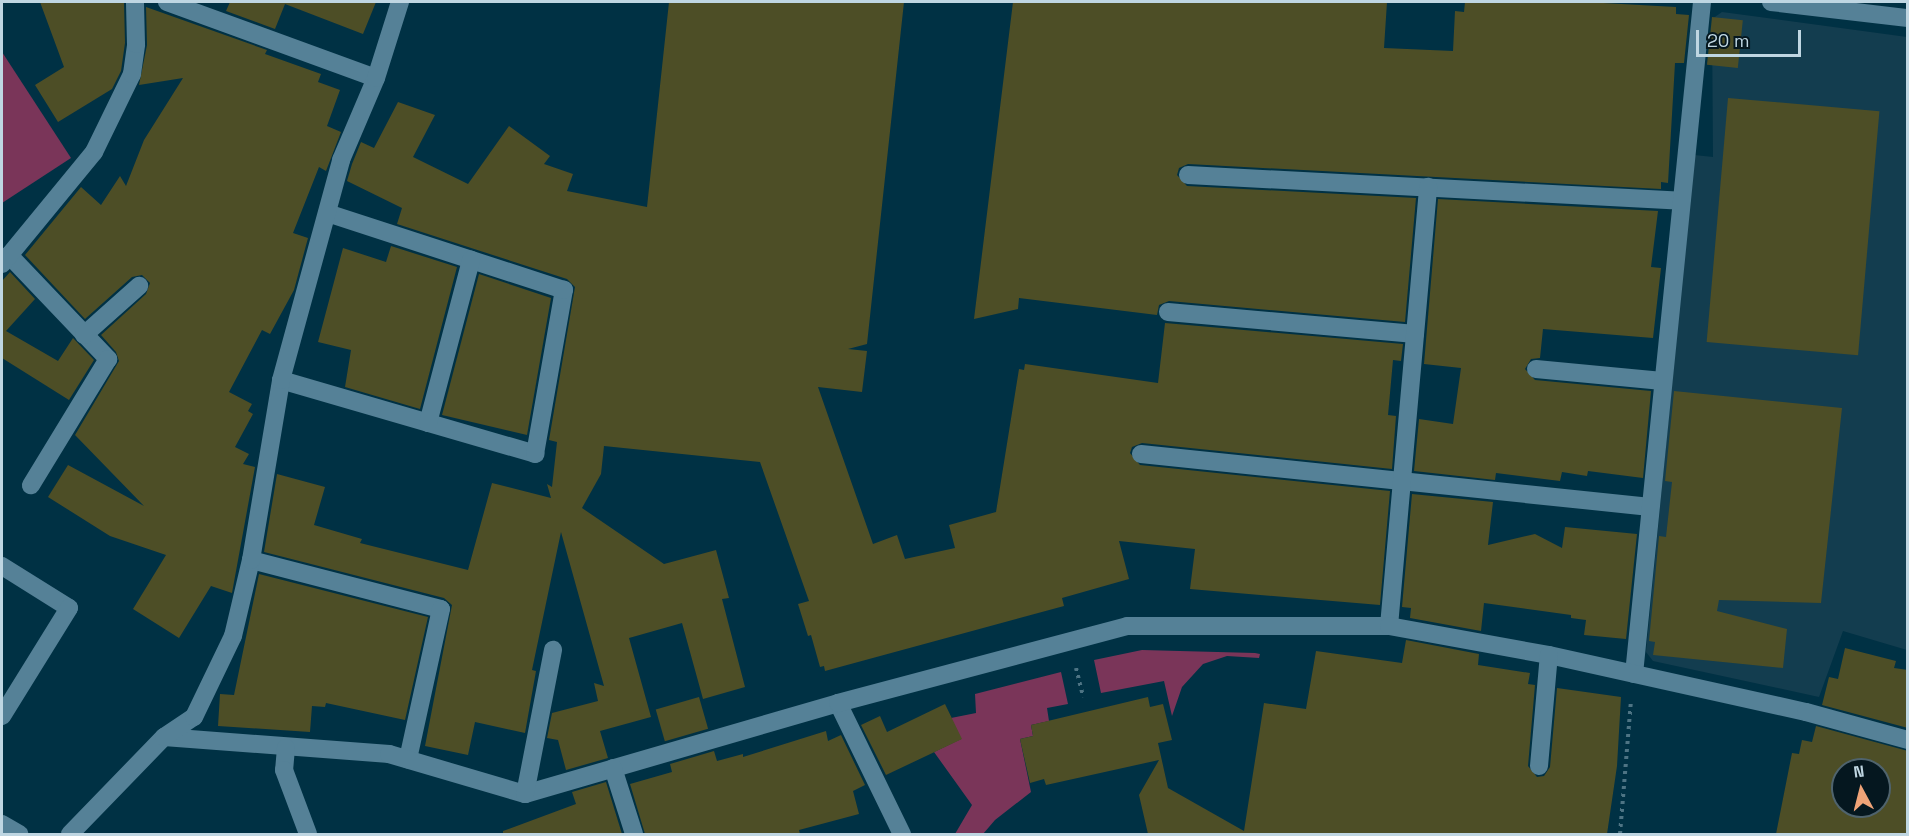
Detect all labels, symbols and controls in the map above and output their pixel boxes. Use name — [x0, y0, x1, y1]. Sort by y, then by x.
scale bar — [1699, 18, 1804, 56]
text: 20 m — [1707, 29, 1750, 52]
north arrow — [1831, 758, 1891, 818]
text: N — [1852, 761, 1866, 783]

